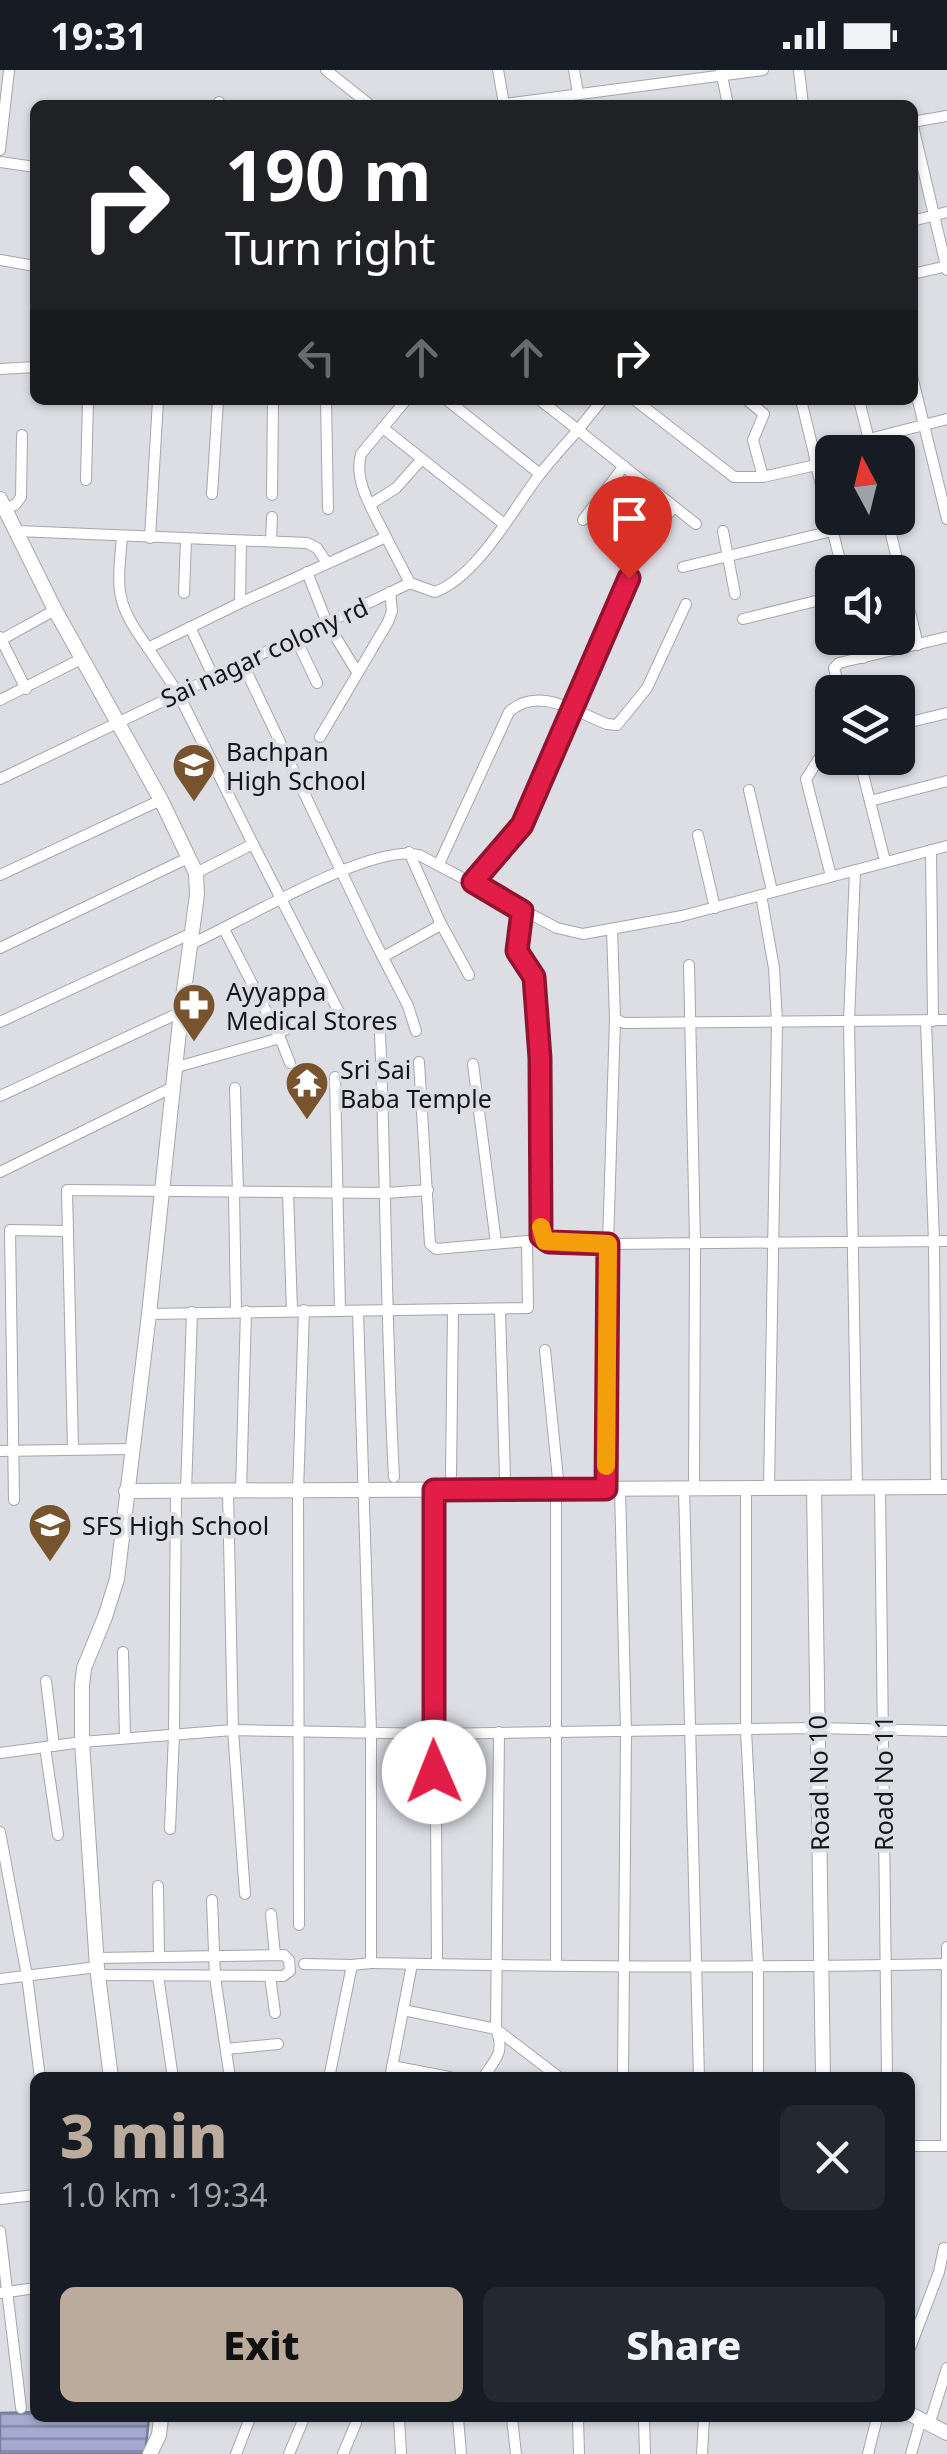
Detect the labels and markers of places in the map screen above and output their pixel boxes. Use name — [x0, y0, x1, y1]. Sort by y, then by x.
pin — [587, 476, 672, 579]
place label: Bachpan High School — [226, 734, 366, 797]
school or university icon: Bachpan High School — [171, 742, 217, 803]
place label: Ayyappa Medical Stores — [226, 974, 397, 1037]
pharmacy icon: Ayyappa Medical Stores — [171, 982, 217, 1043]
place label: Sri Sai Baba Temple — [340, 1052, 492, 1115]
temple icon: Sri Sai Baba Temple — [284, 1060, 330, 1121]
school or university icon: SFS High School — [27, 1502, 73, 1563]
place label: SFS High School — [82, 1508, 269, 1542]

